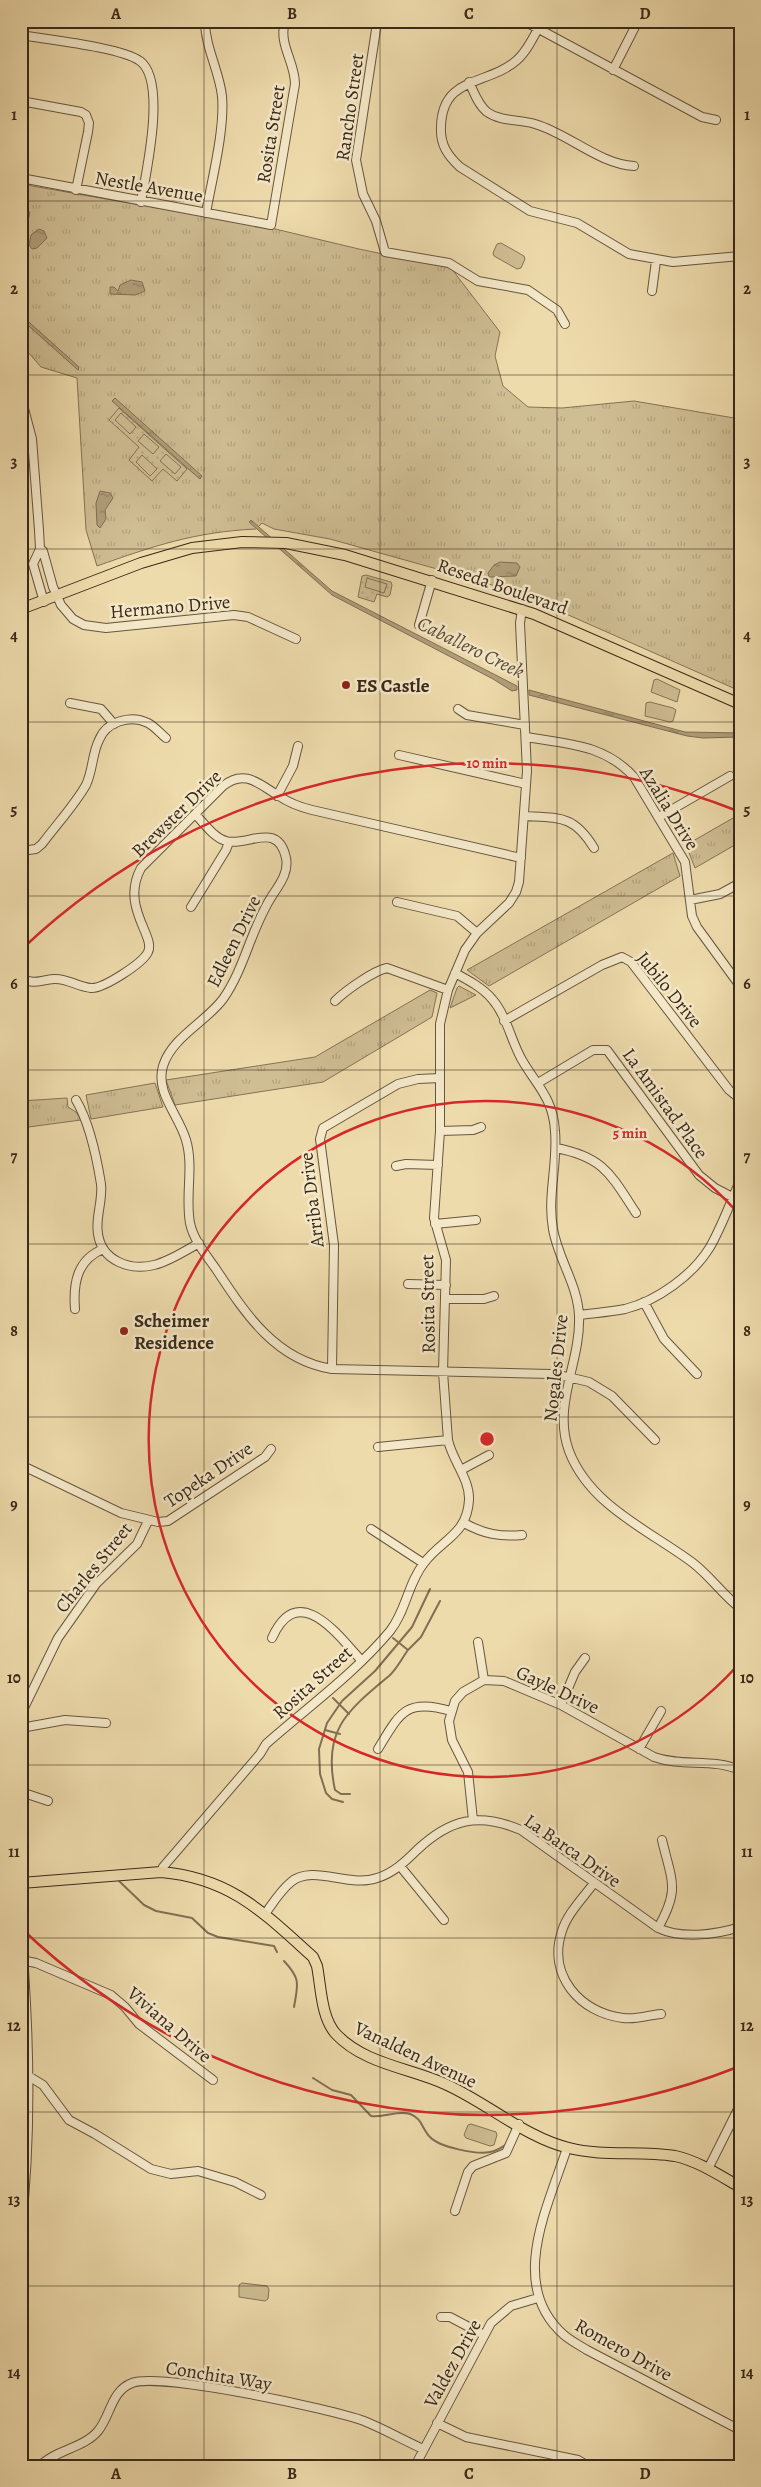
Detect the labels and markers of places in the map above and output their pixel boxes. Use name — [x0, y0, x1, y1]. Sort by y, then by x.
place label: ES Castle — [356, 673, 430, 699]
marker: ES Castle — [340, 679, 352, 691]
place label: Scheimer Residence — [134, 1308, 214, 1356]
marker: Scheimer Residence — [118, 1325, 130, 1337]
centre of rings — [478, 1430, 496, 1448]

